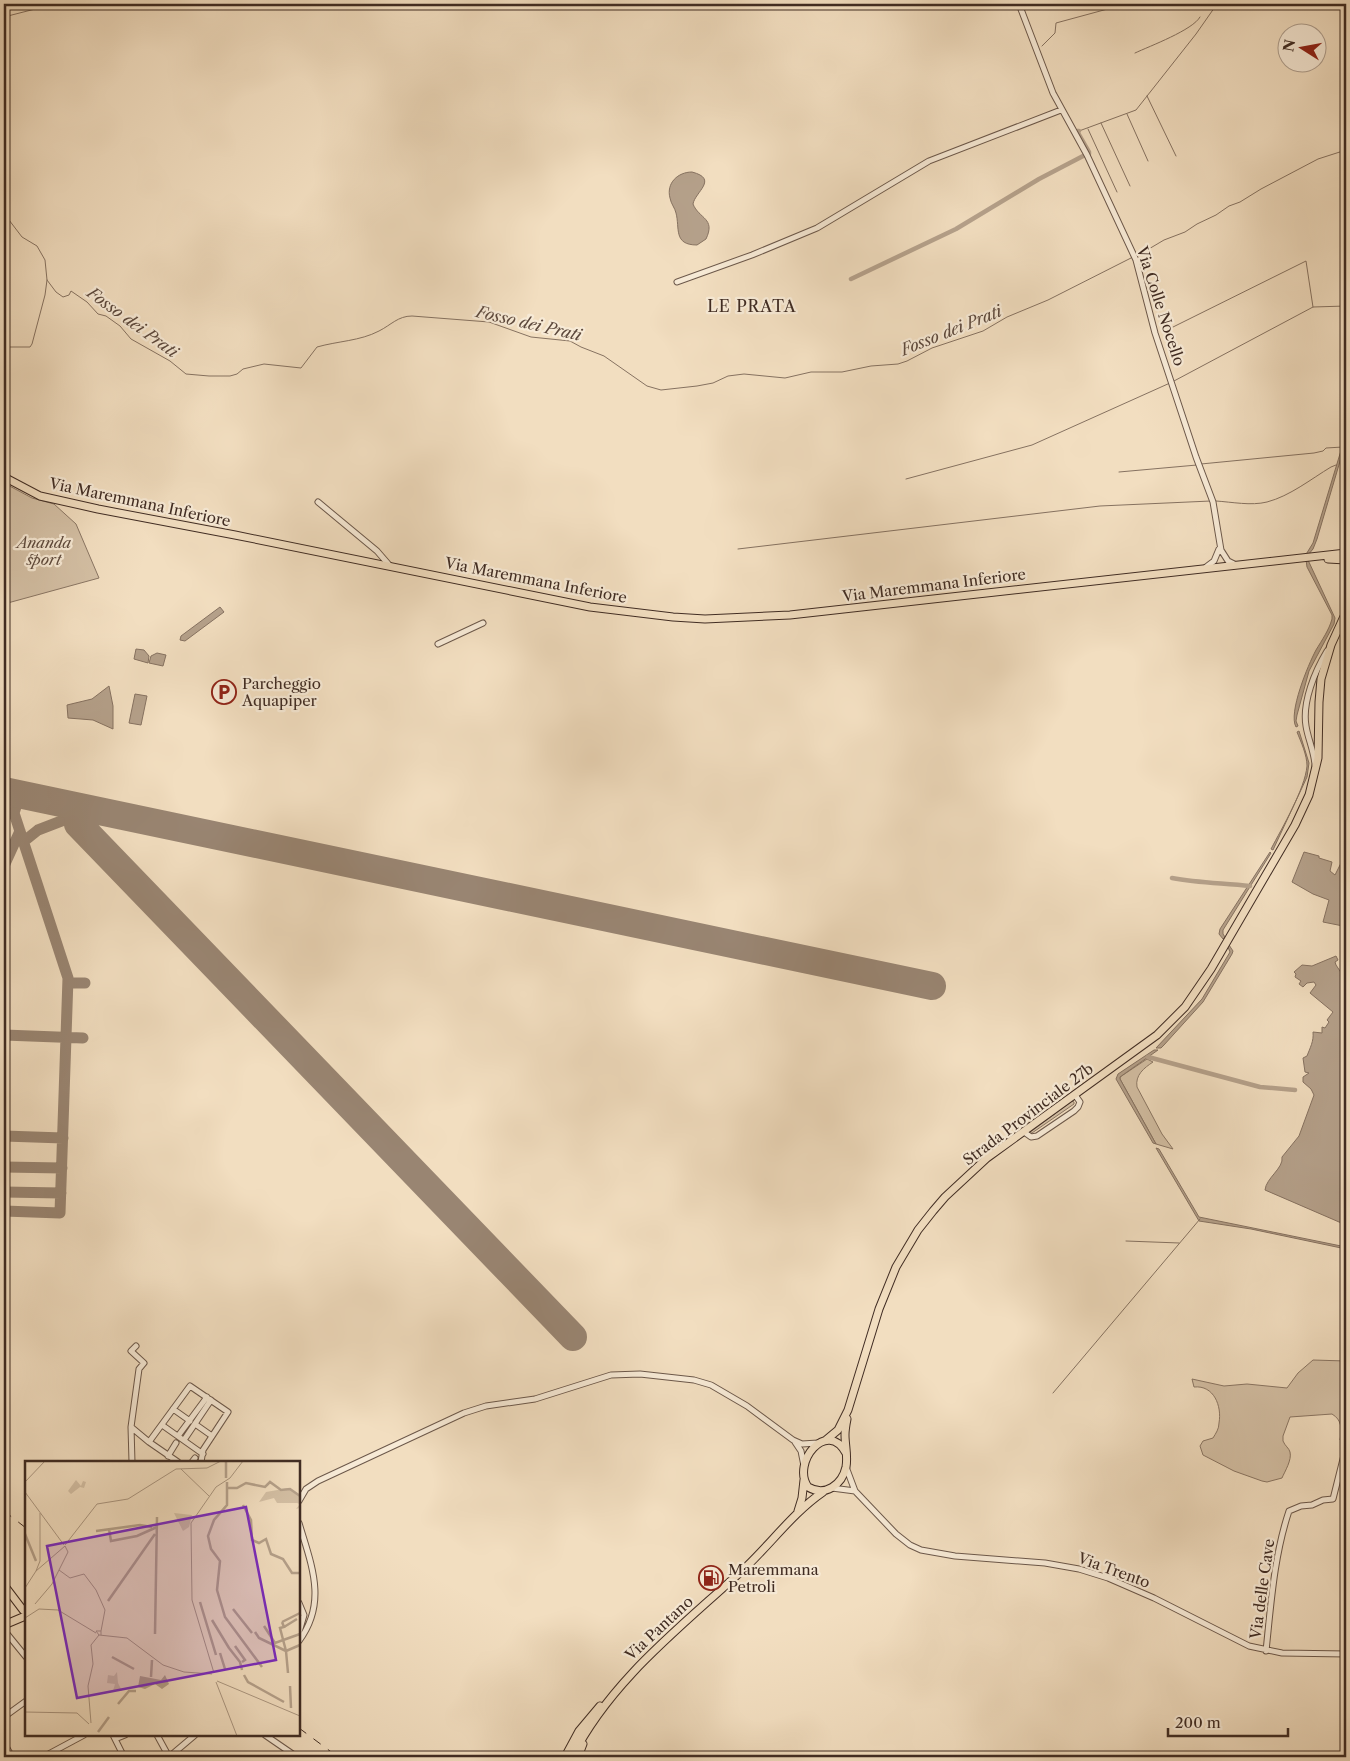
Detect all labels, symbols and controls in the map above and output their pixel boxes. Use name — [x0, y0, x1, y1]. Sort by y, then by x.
north arrow — [1278, 22, 1328, 72]
text: N — [1279, 38, 1299, 53]
street label: Via Colle Nocello — [1132, 243, 1189, 368]
water label: Fosso dei Prati — [82, 281, 183, 362]
district label: LE PRATA — [707, 296, 797, 316]
water label: Fosso dei Prati — [896, 300, 1005, 360]
water label: Fosso dei Prati — [473, 301, 585, 345]
street label: Via Maremmana Inferiore — [47, 473, 232, 530]
park label: Ananda sport — [15, 533, 71, 569]
street label: Via Maremmana Inferiore — [443, 553, 628, 607]
street label: Via Maremmana Inferiore — [840, 564, 1027, 606]
place label: Parcheggio Aquapiper — [241, 674, 321, 710]
parking icon: Parcheggio Aquapiper — [211, 679, 237, 705]
street label: Strada Provinciale 27b — [959, 1059, 1097, 1169]
inset map — [25, 1461, 300, 1736]
street label: Via delle Cave — [1245, 1538, 1278, 1641]
street label: Via Trento — [1074, 1548, 1153, 1592]
place label: Maremmana Petroli — [728, 1560, 819, 1596]
fuel station icon: Maremmana Petroli — [698, 1565, 724, 1591]
street label: Via Pantano — [620, 1592, 697, 1665]
scale bar — [1168, 1706, 1288, 1738]
text: 200 m — [1175, 1713, 1221, 1732]

